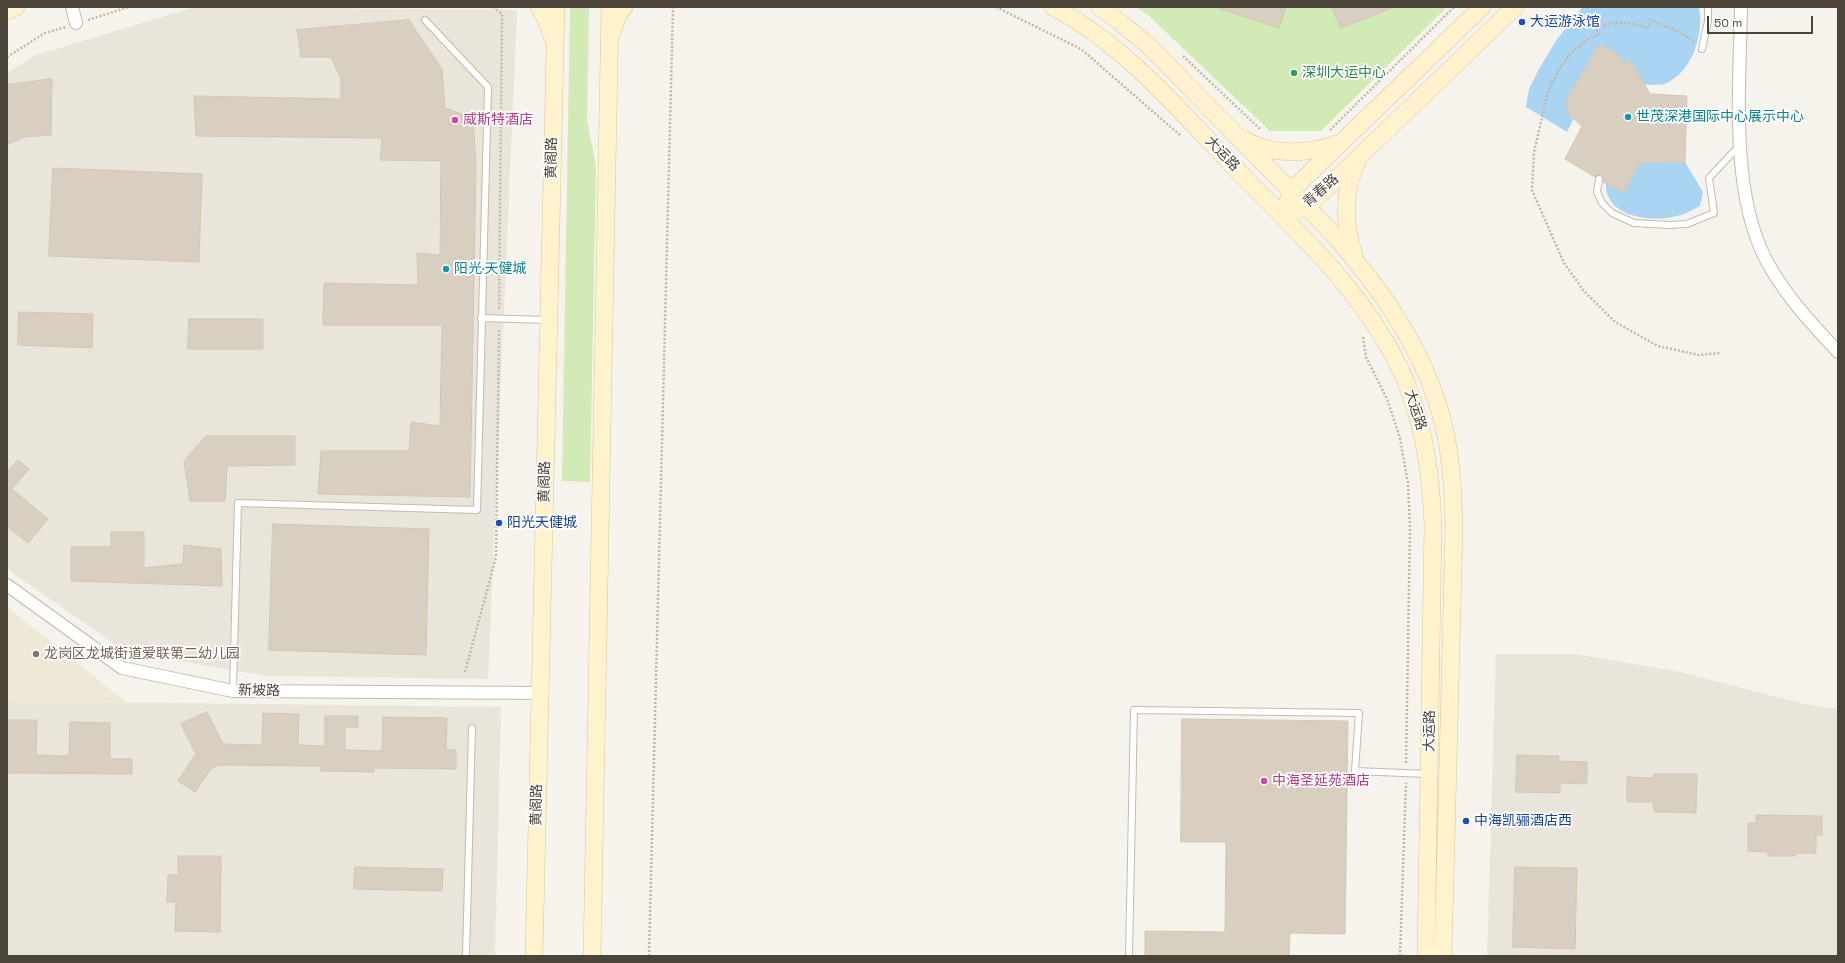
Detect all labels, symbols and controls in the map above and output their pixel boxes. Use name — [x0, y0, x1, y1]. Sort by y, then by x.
scale bar — [1709, 8, 1815, 34]
place label: 大运游泳馆 — [1530, 14, 1600, 30]
text: 50 m — [1714, 15, 1742, 31]
marker: 大运游泳馆 — [1517, 17, 1527, 27]
place label: 深圳大运中心 — [1302, 65, 1386, 81]
marker: 深圳大运中心 — [1289, 68, 1299, 78]
place label: 世茂深港国际中心展示中心 — [1636, 109, 1804, 125]
place label: 威斯特酒店 — [463, 112, 533, 128]
marker: 世茂深港国际中心展示中心 — [1623, 112, 1633, 122]
marker: 威斯特酒店 — [450, 115, 460, 125]
street label: 大运路 — [1201, 133, 1243, 175]
street label: 黄阁路 — [543, 137, 561, 179]
street label: 青春路 — [1300, 171, 1342, 211]
place label: 阳光·天健城 — [454, 261, 527, 277]
marker: 阳光·天健城 — [441, 264, 451, 274]
street label: 大运路 — [1401, 387, 1429, 433]
street label: 黄阁路 — [536, 461, 554, 503]
place label: 阳光天健城 — [507, 515, 577, 531]
marker: 阳光天健城 — [494, 518, 504, 528]
place label: 龙岗区龙城街道爱联第二幼儿园 — [44, 646, 240, 662]
marker: 龙岗区龙城街道爱联第二幼儿园 — [31, 649, 41, 659]
street label: 新坡路 — [238, 682, 280, 700]
street label: 大运路 — [1421, 710, 1439, 752]
place label: 中海圣延苑酒店 — [1272, 773, 1370, 789]
marker: 中海圣延苑酒店 — [1259, 776, 1269, 786]
street label: 黄阁路 — [528, 784, 546, 826]
place label: 中海凯骊酒店西 — [1474, 813, 1572, 829]
marker: 中海凯骊酒店西 — [1461, 816, 1471, 826]

